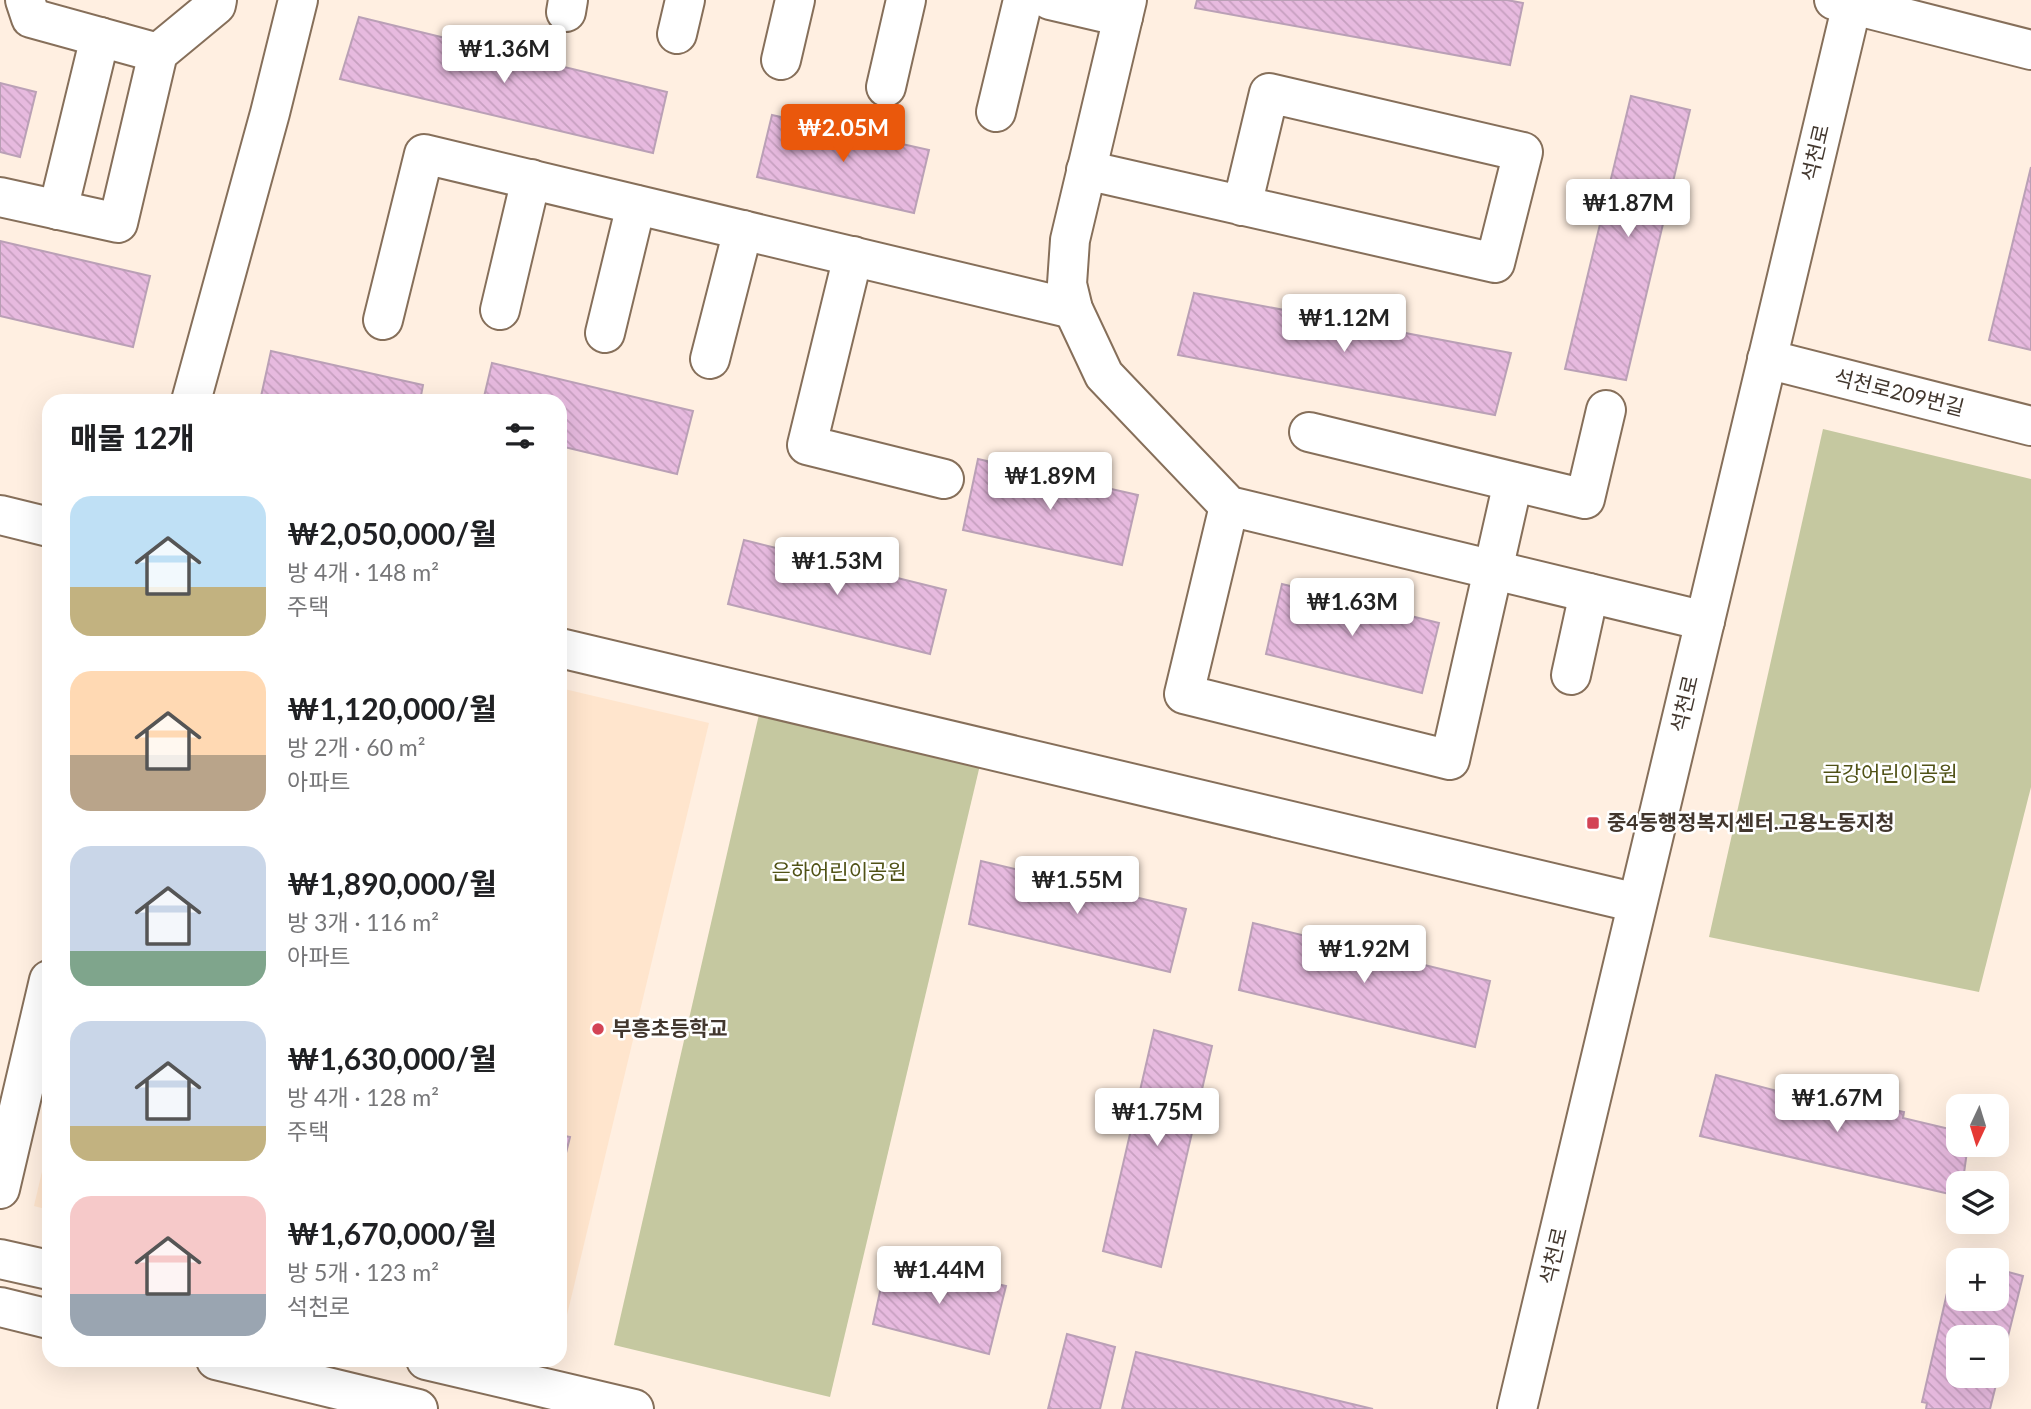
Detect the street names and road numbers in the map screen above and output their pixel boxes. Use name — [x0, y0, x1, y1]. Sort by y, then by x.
street label: 석천로 — [1796, 122, 1833, 184]
street label: 석천로209번길 — [1832, 363, 1967, 420]
street label: 석천로 — [1665, 673, 1702, 735]
street label: 석천로 — [1534, 1225, 1571, 1287]

